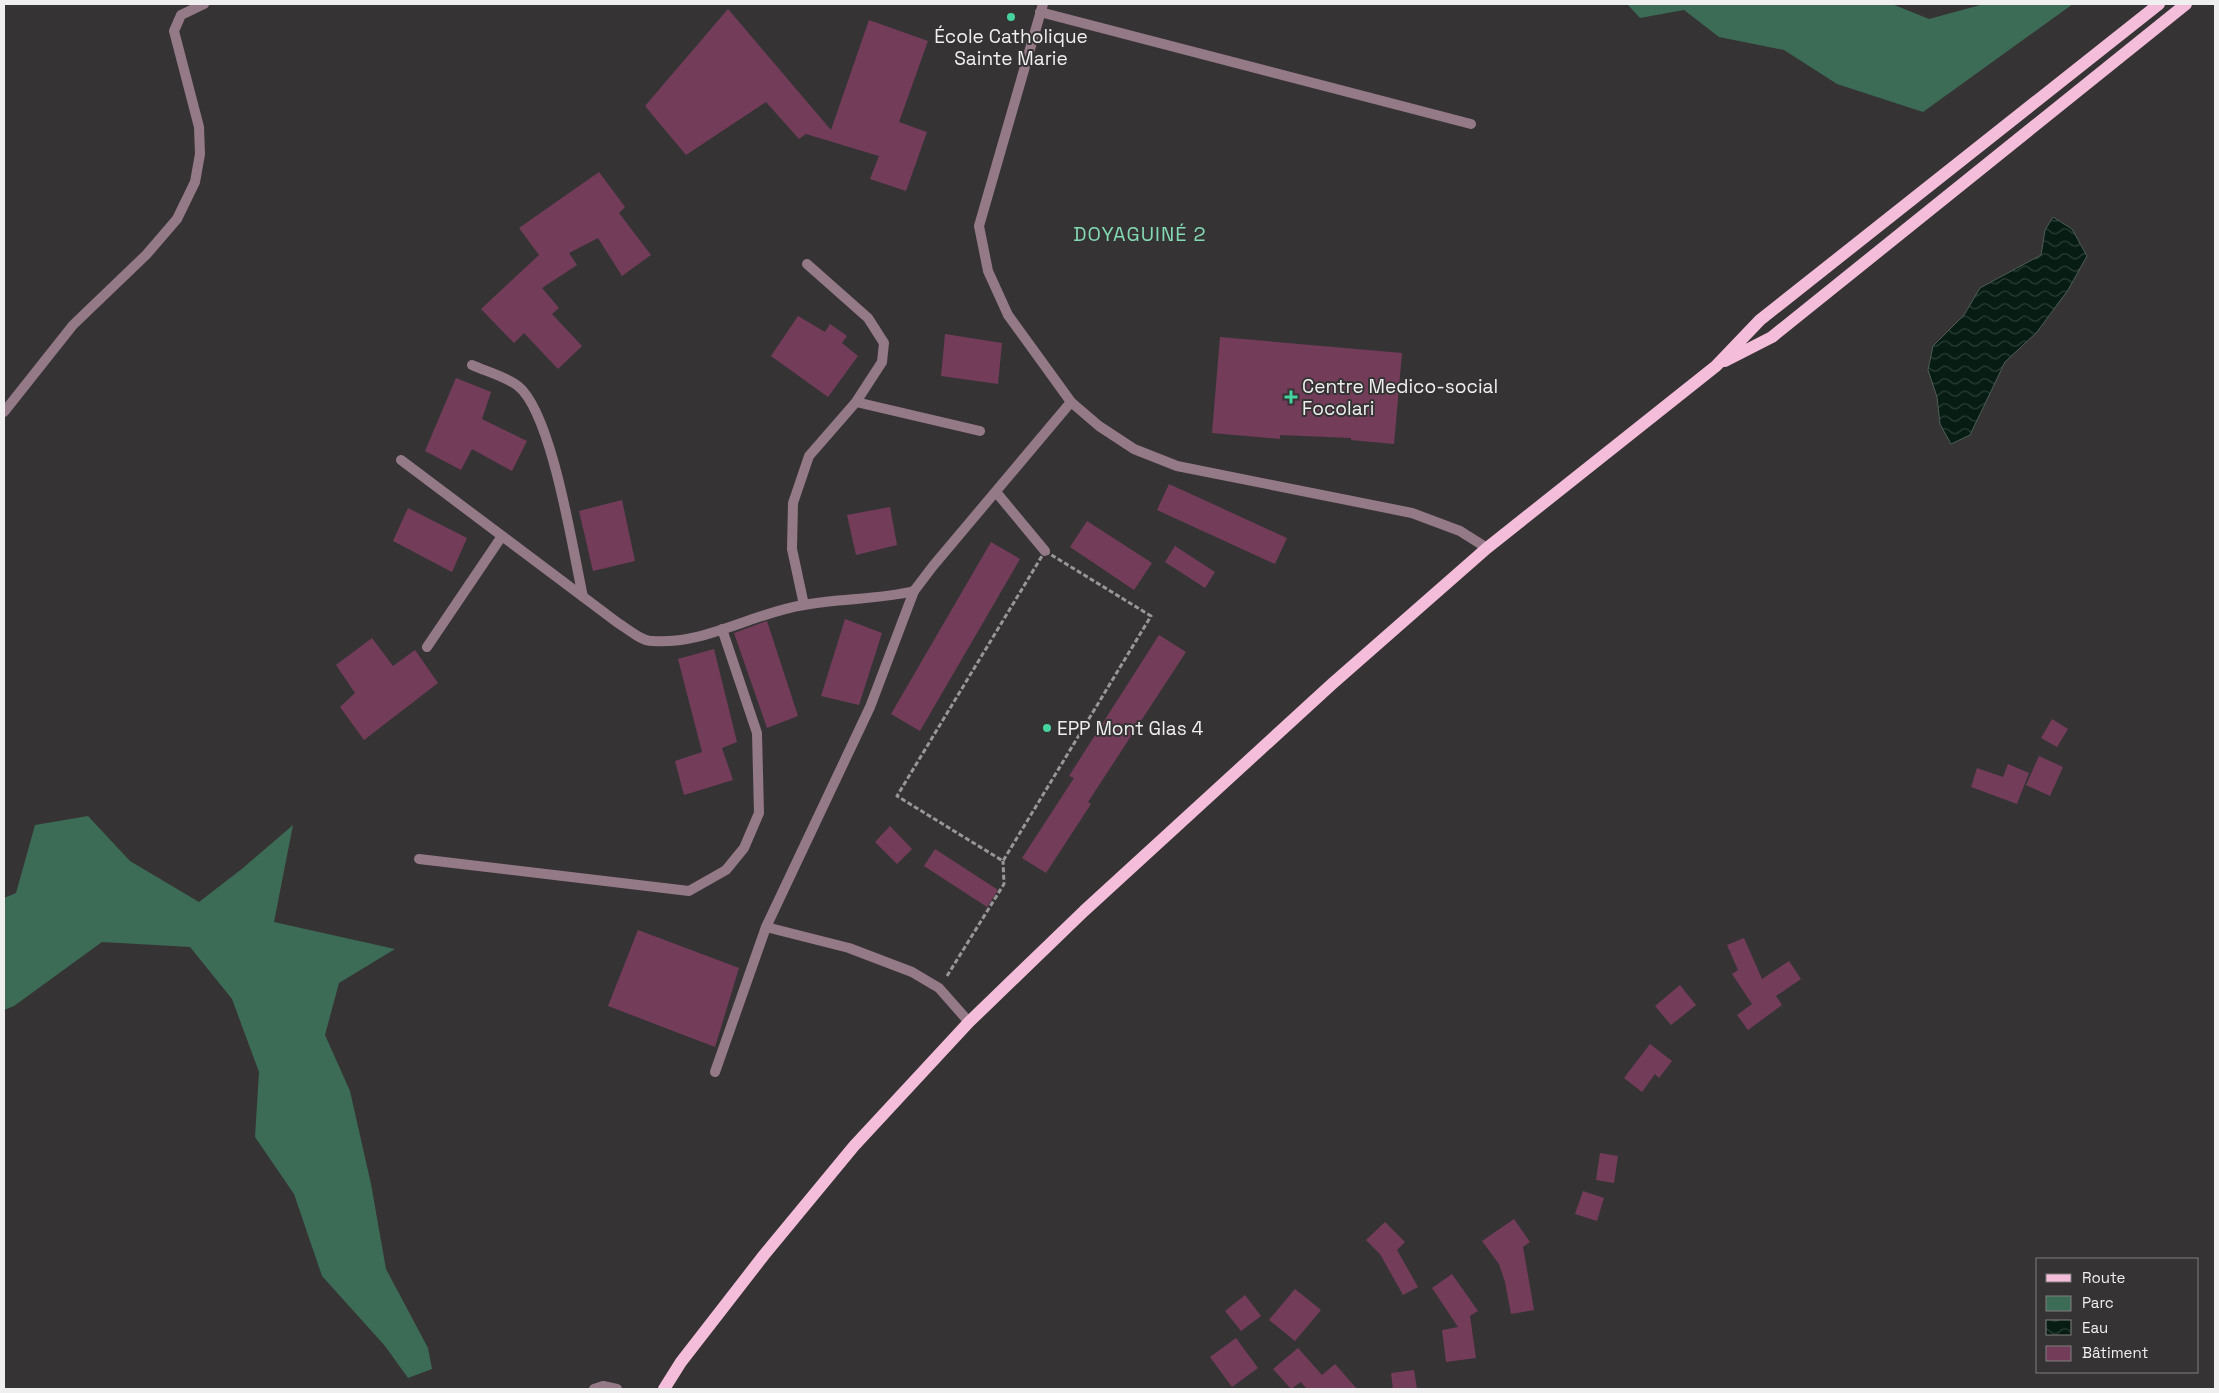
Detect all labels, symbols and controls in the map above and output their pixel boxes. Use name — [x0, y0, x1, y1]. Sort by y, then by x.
marker: École Catholique Sainte Marie — [1005, 11, 1017, 23]
place label: École Catholique Sainte Marie — [934, 24, 1088, 71]
district label: DOYAGUINÉ 2 — [1073, 221, 1207, 247]
place label: Centre Medico-social Focolari — [1302, 374, 1498, 421]
marker: Centre Medico-social Focolari — [1284, 390, 1298, 404]
place label: EPP Mont Glas 4 — [1057, 716, 1204, 741]
marker: EPP Mont Glas 4 — [1041, 722, 1053, 734]
legend — [2036, 1258, 2199, 1373]
text: Route — [2082, 1268, 2126, 1287]
text: Parc — [2082, 1293, 2114, 1312]
text: Eau — [2082, 1318, 2108, 1337]
text: Bâtiment — [2082, 1343, 2148, 1362]

